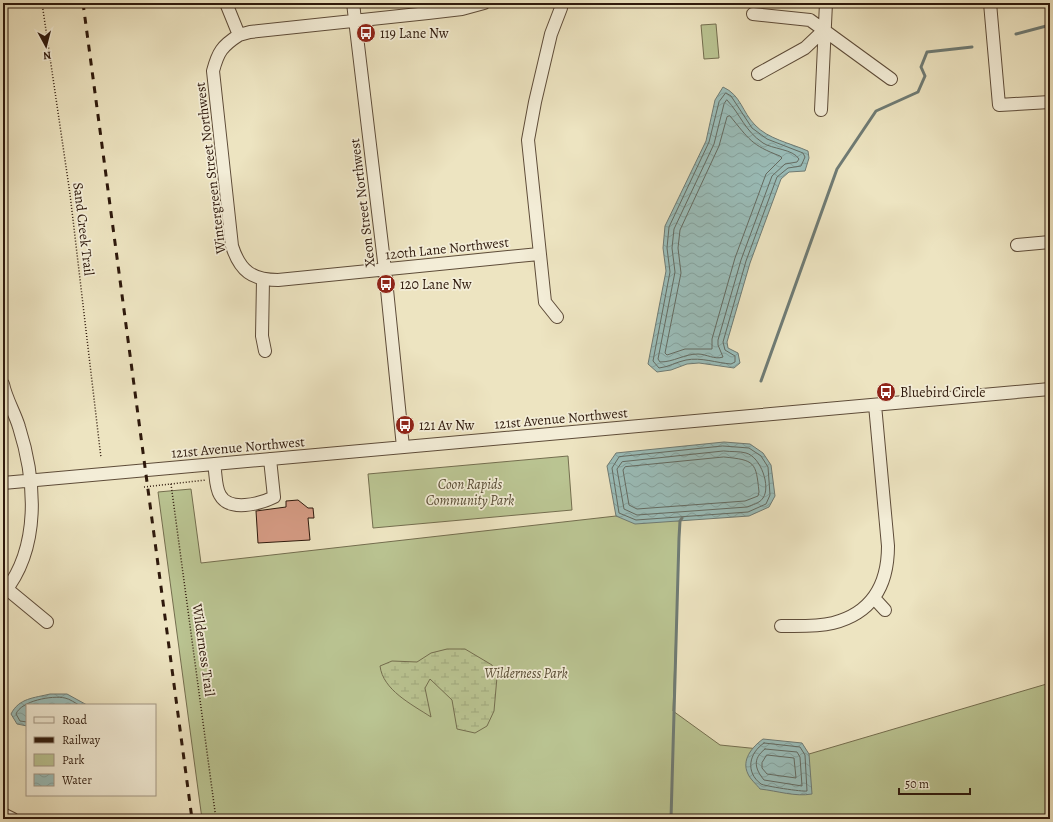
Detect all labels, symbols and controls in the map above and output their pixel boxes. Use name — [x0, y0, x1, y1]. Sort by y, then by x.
bus stop icon: 119 Lane Nw — [355, 22, 377, 44]
place label: 119 Lane Nw — [380, 24, 449, 43]
north arrow — [26, 26, 66, 66]
text: N — [42, 47, 52, 63]
street label: Wintergreen Street Northwest — [190, 81, 231, 256]
street label: Xeon Street Northwest — [345, 137, 380, 268]
street label: Sand Creek Trail — [68, 181, 99, 277]
street label: 120th Lane Northwest — [384, 233, 510, 264]
bus stop icon: 120 Lane Nw — [375, 273, 397, 295]
place label: 120 Lane Nw — [400, 275, 472, 294]
bus stop icon: Bluebird Circle — [875, 381, 897, 403]
place label: Bluebird Circle — [900, 383, 985, 402]
street label: 121st Avenue Northwest — [494, 403, 629, 434]
bus stop icon: 121 Av Nw — [394, 414, 416, 436]
place label: 121 Av Nw — [419, 416, 475, 435]
street label: 121st Avenue Northwest — [171, 432, 306, 463]
park label: Coon Rapids Community Park — [426, 475, 514, 510]
street label: Wilderness Trail — [187, 602, 219, 698]
park label: Wilderness Park — [484, 664, 568, 683]
legend — [26, 704, 156, 796]
text: Road — [62, 712, 88, 728]
text: Railway — [62, 732, 101, 748]
text: Park — [62, 752, 85, 768]
scale bar — [899, 770, 970, 796]
text: Water — [61, 772, 92, 788]
text: 50 m — [905, 776, 929, 792]

